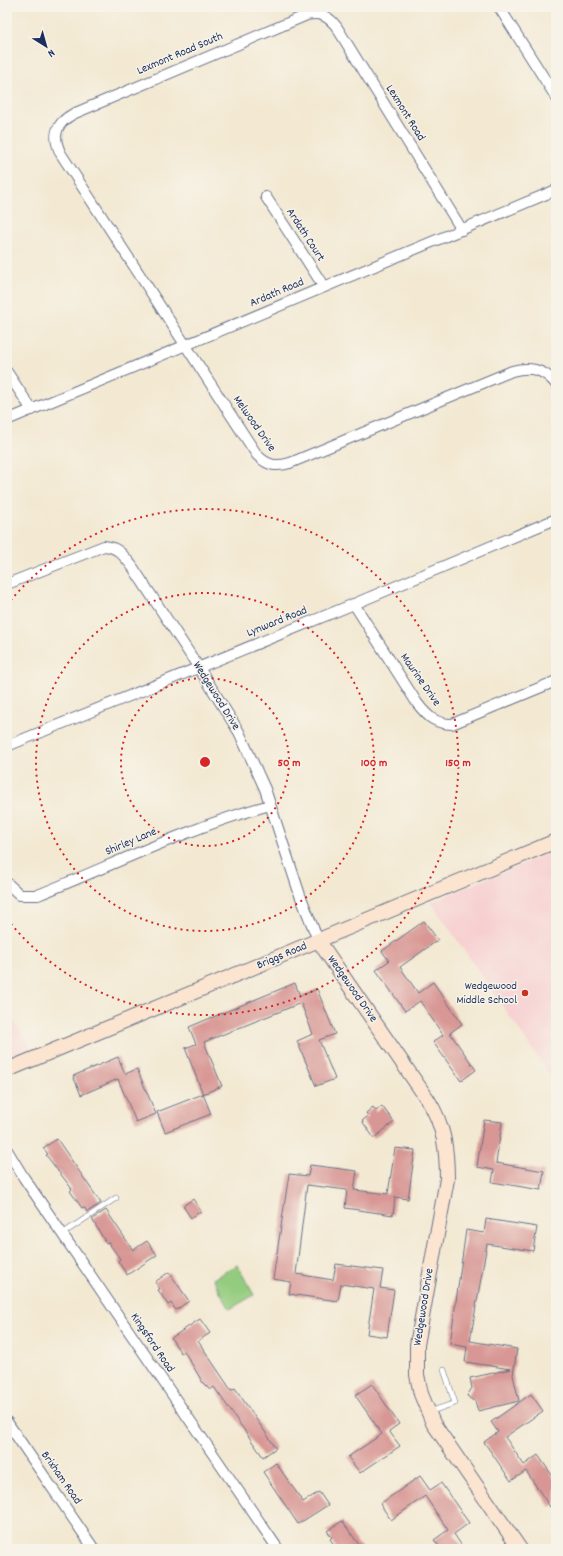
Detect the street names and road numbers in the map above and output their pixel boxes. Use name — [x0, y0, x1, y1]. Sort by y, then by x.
street label: Lexmont Road South — [134, 28, 226, 80]
street label: Lexmont Road — [381, 82, 429, 144]
street label: Ardath Court — [281, 205, 329, 265]
street label: Ardath Road — [247, 274, 307, 312]
street label: Melwood Drive — [228, 392, 280, 456]
street label: Lynward Road — [244, 602, 310, 642]
street label: Maurine Drive — [395, 650, 445, 710]
street label: Wedgewood Drive — [188, 658, 244, 734]
street label: Shirley Lane — [103, 824, 159, 860]
street label: Briggs Road — [254, 938, 310, 974]
street label: Wedgewood Drive — [323, 952, 381, 1026]
street label: Wedgewood Drive — [409, 1267, 439, 1347]
street label: Kingsford Road — [126, 1310, 178, 1376]
street label: Brixham Road — [36, 1448, 86, 1508]

